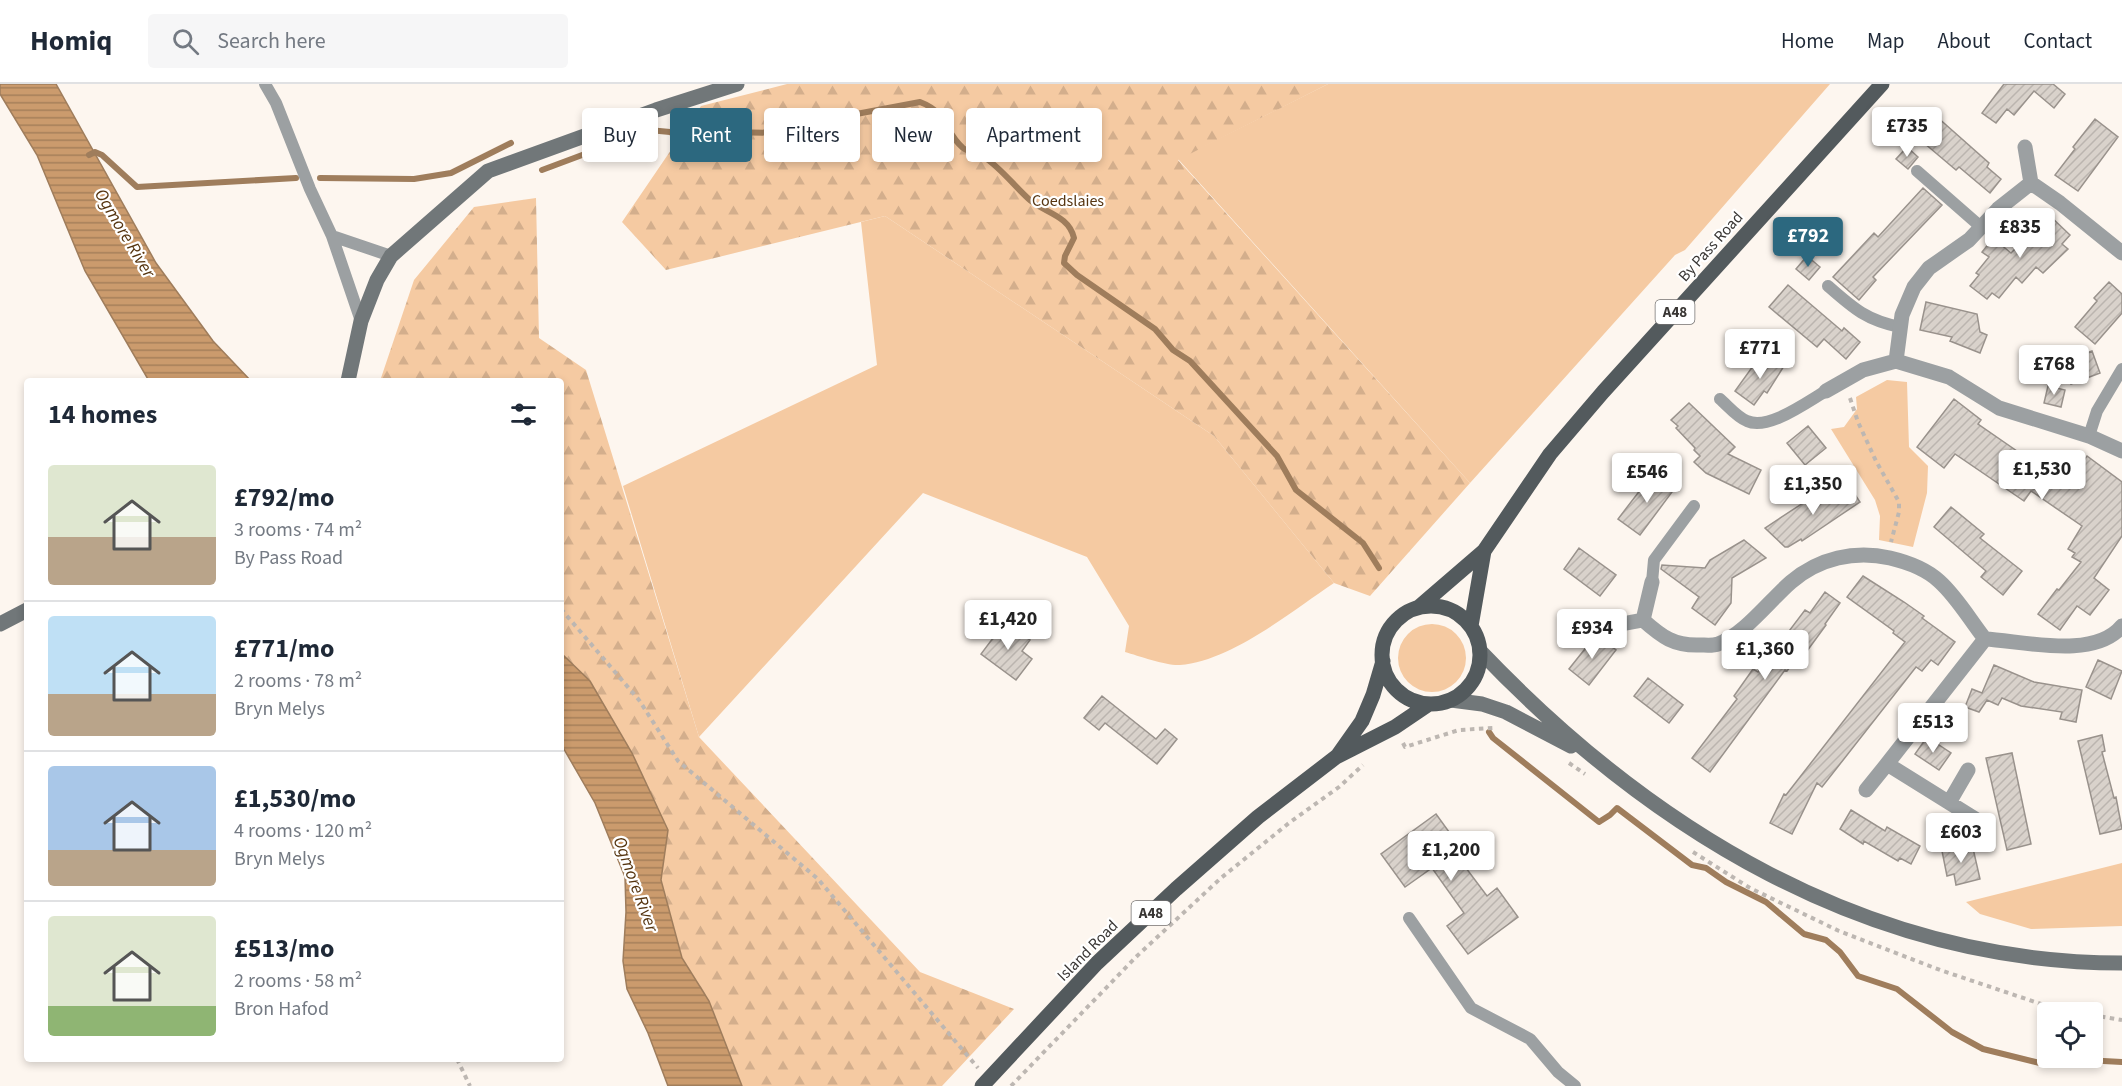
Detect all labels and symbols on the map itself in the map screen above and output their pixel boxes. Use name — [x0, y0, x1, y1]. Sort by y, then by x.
pin: £735 — [1871, 107, 1943, 158]
water label: Ogmore River — [88, 184, 161, 283]
park label: Coedslaies — [1032, 190, 1104, 212]
street label: By Pass Road — [1673, 207, 1748, 286]
pin: £835 — [1984, 208, 2056, 259]
pin: £792 — [1772, 217, 1844, 268]
road number: A48 — [1656, 300, 1694, 324]
pin: £771 — [1724, 329, 1796, 380]
pin: £768 — [2018, 345, 2090, 396]
pin: £1,530 — [1993, 450, 2091, 501]
pin: £546 — [1611, 453, 1683, 504]
pin: £1,350 — [1764, 465, 1862, 516]
pin: £1,420 — [959, 600, 1057, 651]
pin: £934 — [1556, 609, 1628, 660]
pin: £1,360 — [1716, 630, 1814, 681]
pin: £513 — [1897, 703, 1969, 754]
pin: £603 — [1925, 813, 1997, 864]
pin: £1,200 — [1402, 831, 1500, 882]
water label: Ogmore River — [607, 833, 665, 936]
road number: A48 — [1132, 901, 1170, 925]
street label: Island Road — [1052, 915, 1123, 986]

